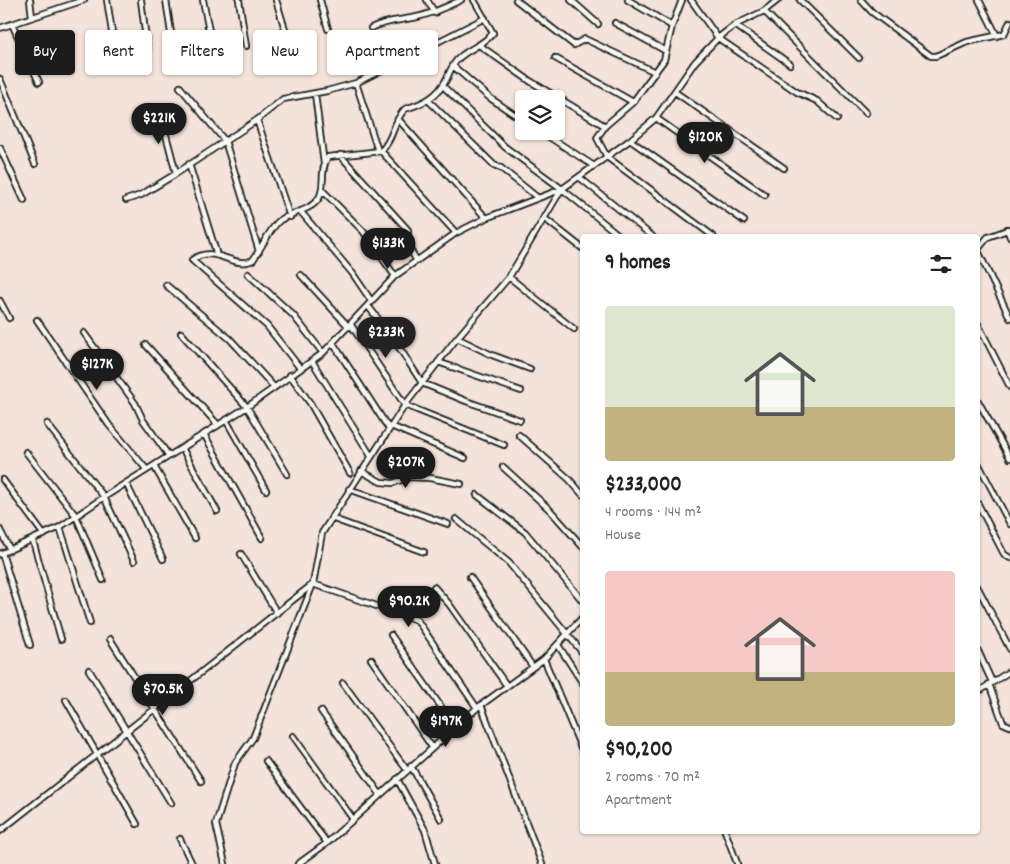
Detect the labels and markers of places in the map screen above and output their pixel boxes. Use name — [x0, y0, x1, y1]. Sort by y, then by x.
pin: $221K — [124, 102, 194, 145]
pin: $120K — [670, 121, 740, 164]
pin: $133K — [353, 228, 423, 270]
pin: $233K — [351, 316, 421, 359]
pin: $127K — [62, 348, 132, 391]
pin: $207K — [371, 446, 441, 489]
pin: $90.2K — [368, 586, 450, 628]
pin: $70.5K — [122, 674, 204, 716]
pin: $197K — [411, 706, 481, 748]

